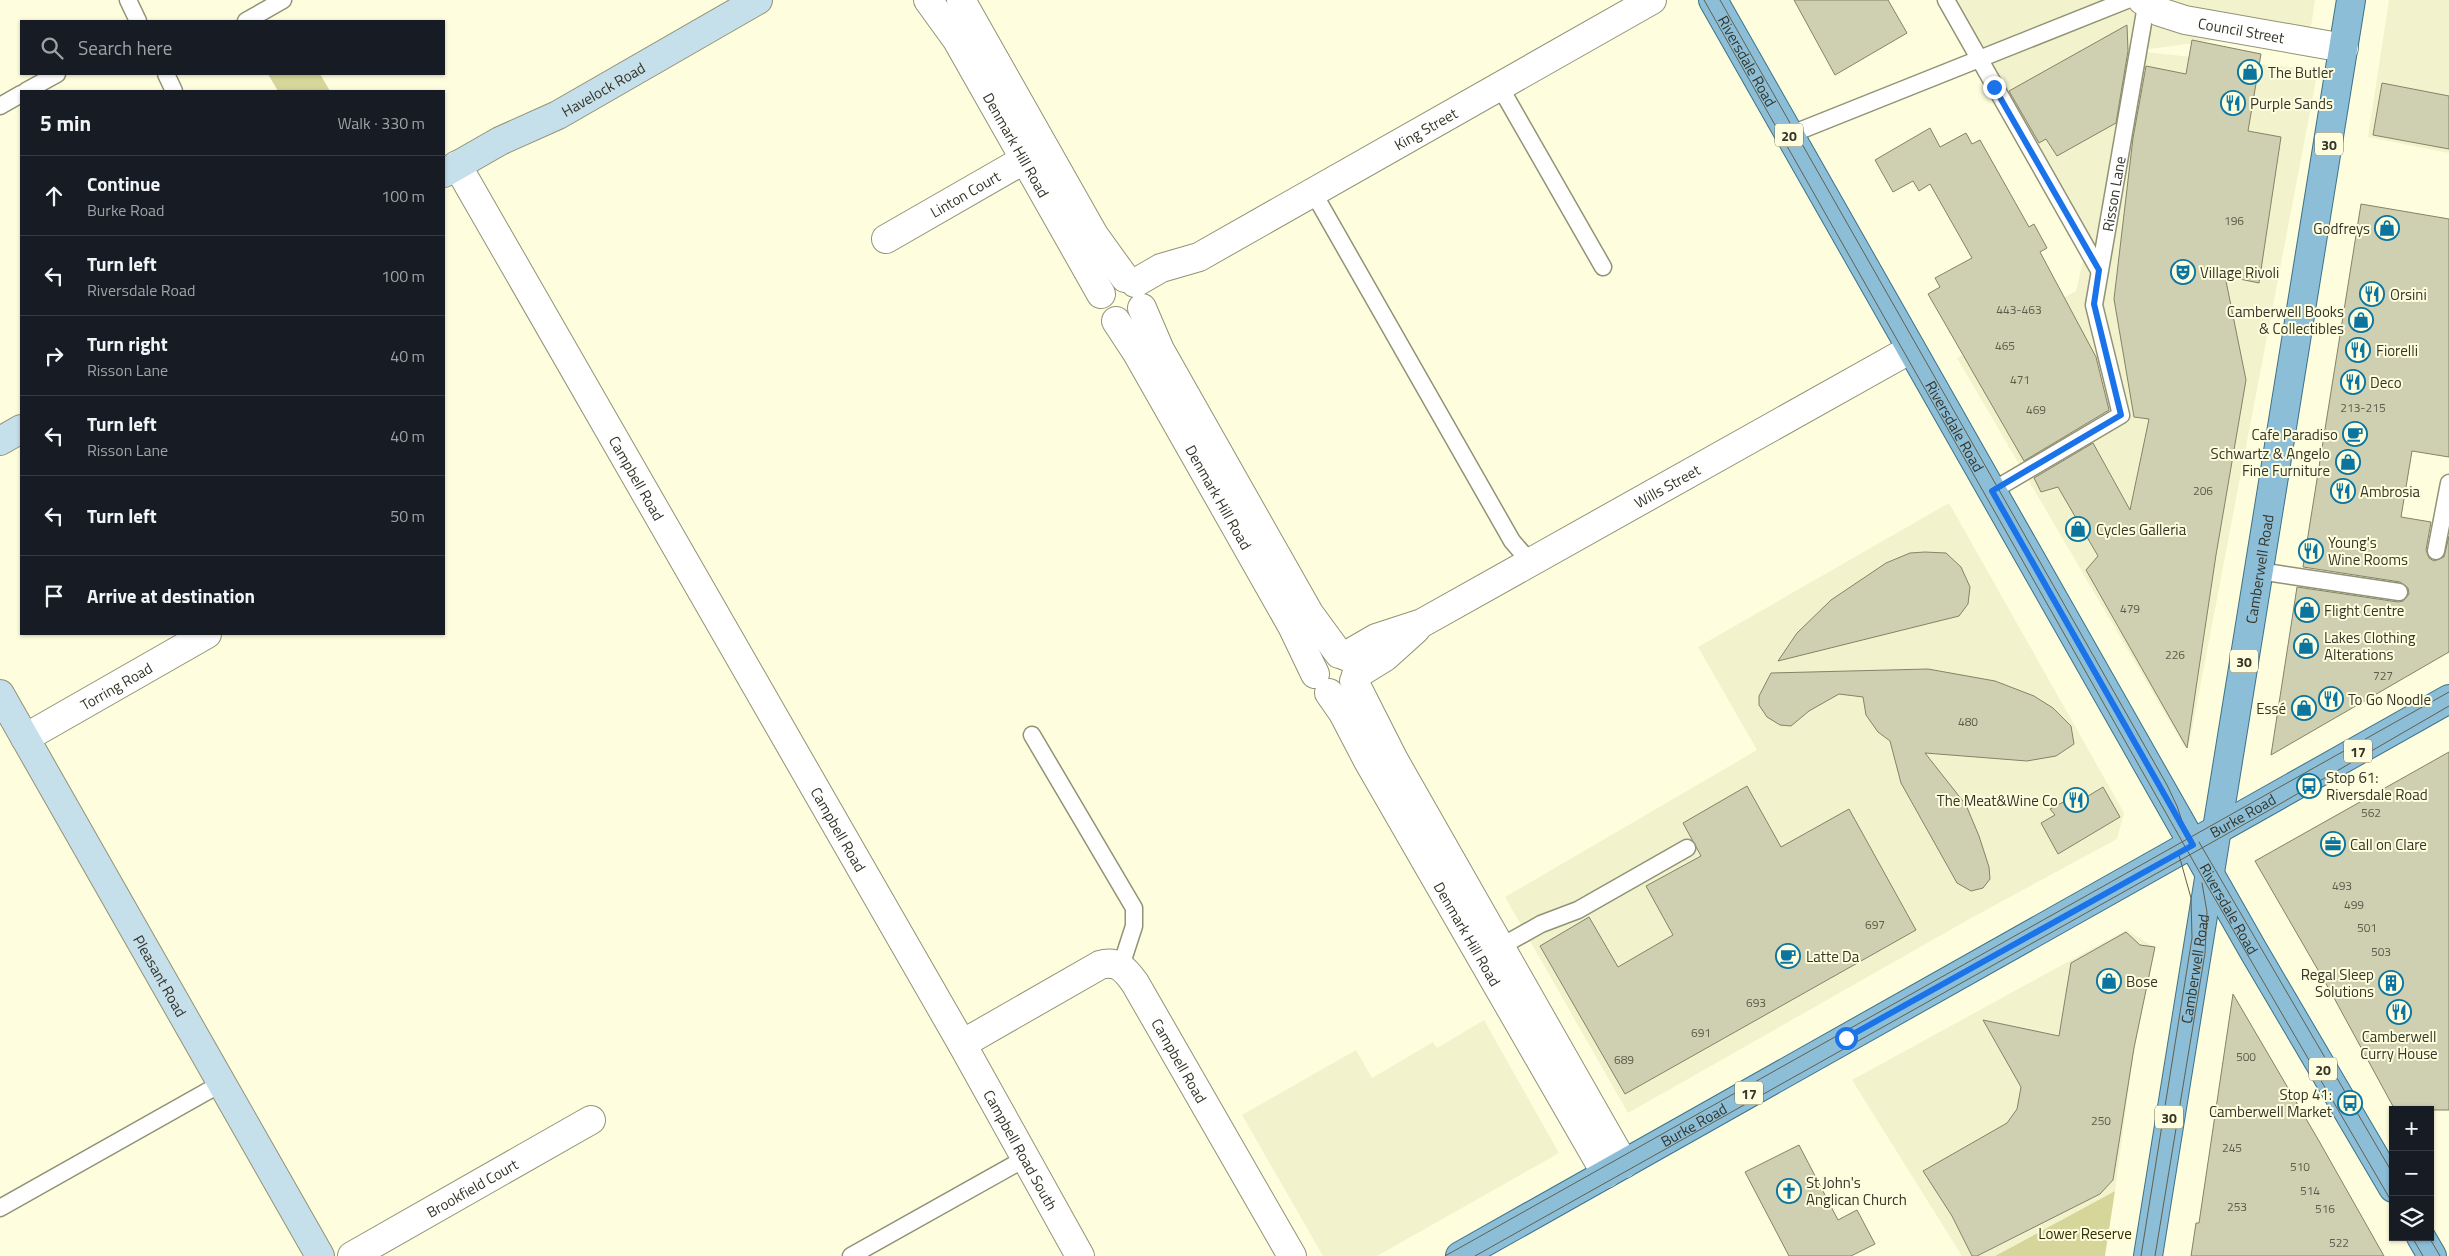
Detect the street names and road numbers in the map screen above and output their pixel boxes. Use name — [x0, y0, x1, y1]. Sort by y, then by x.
street label: Riversdale Road — [1712, 11, 1783, 111]
street label: Council Street — [2196, 11, 2287, 49]
street label: Havelock Road — [557, 56, 649, 122]
street label: Denmark Hill Road — [978, 88, 1055, 202]
street label: King Street — [1390, 101, 1462, 156]
road number: 20 — [1775, 124, 1803, 146]
road number: 30 — [2315, 132, 2343, 156]
street label: Risson Lane — [2095, 154, 2131, 233]
street label: Linton Court — [926, 164, 1005, 223]
street label: Riversdale Road — [1920, 376, 1990, 476]
street label: Campbell Road — [603, 431, 670, 525]
street label: Denmark Hill Road — [1180, 440, 1258, 554]
street label: Wills Street — [1630, 458, 1705, 514]
street label: Camberwell Road — [2239, 513, 2279, 625]
road number: 30 — [2230, 649, 2258, 672]
street label: Torring Road — [76, 656, 156, 716]
road number: 17 — [2344, 739, 2372, 762]
street label: Campbell Road — [805, 783, 872, 876]
street label: Burke Road — [2205, 787, 2280, 843]
street label: Riversdale Road — [2194, 859, 2265, 958]
street label: Denmark Hill Road — [1428, 877, 1507, 990]
street label: Camberwell Road — [2174, 912, 2215, 1025]
street label: Pleasant Road — [128, 930, 193, 1021]
street label: Campbell Road — [1146, 1014, 1213, 1107]
road number: 20 — [2309, 1058, 2337, 1080]
road number: 17 — [1735, 1082, 1763, 1104]
street label: Campbell Road South — [978, 1085, 1064, 1214]
street label: Burke Road — [1656, 1097, 1731, 1152]
road number: 30 — [2155, 1106, 2183, 1128]
street label: Brookfield Court — [422, 1152, 523, 1223]

